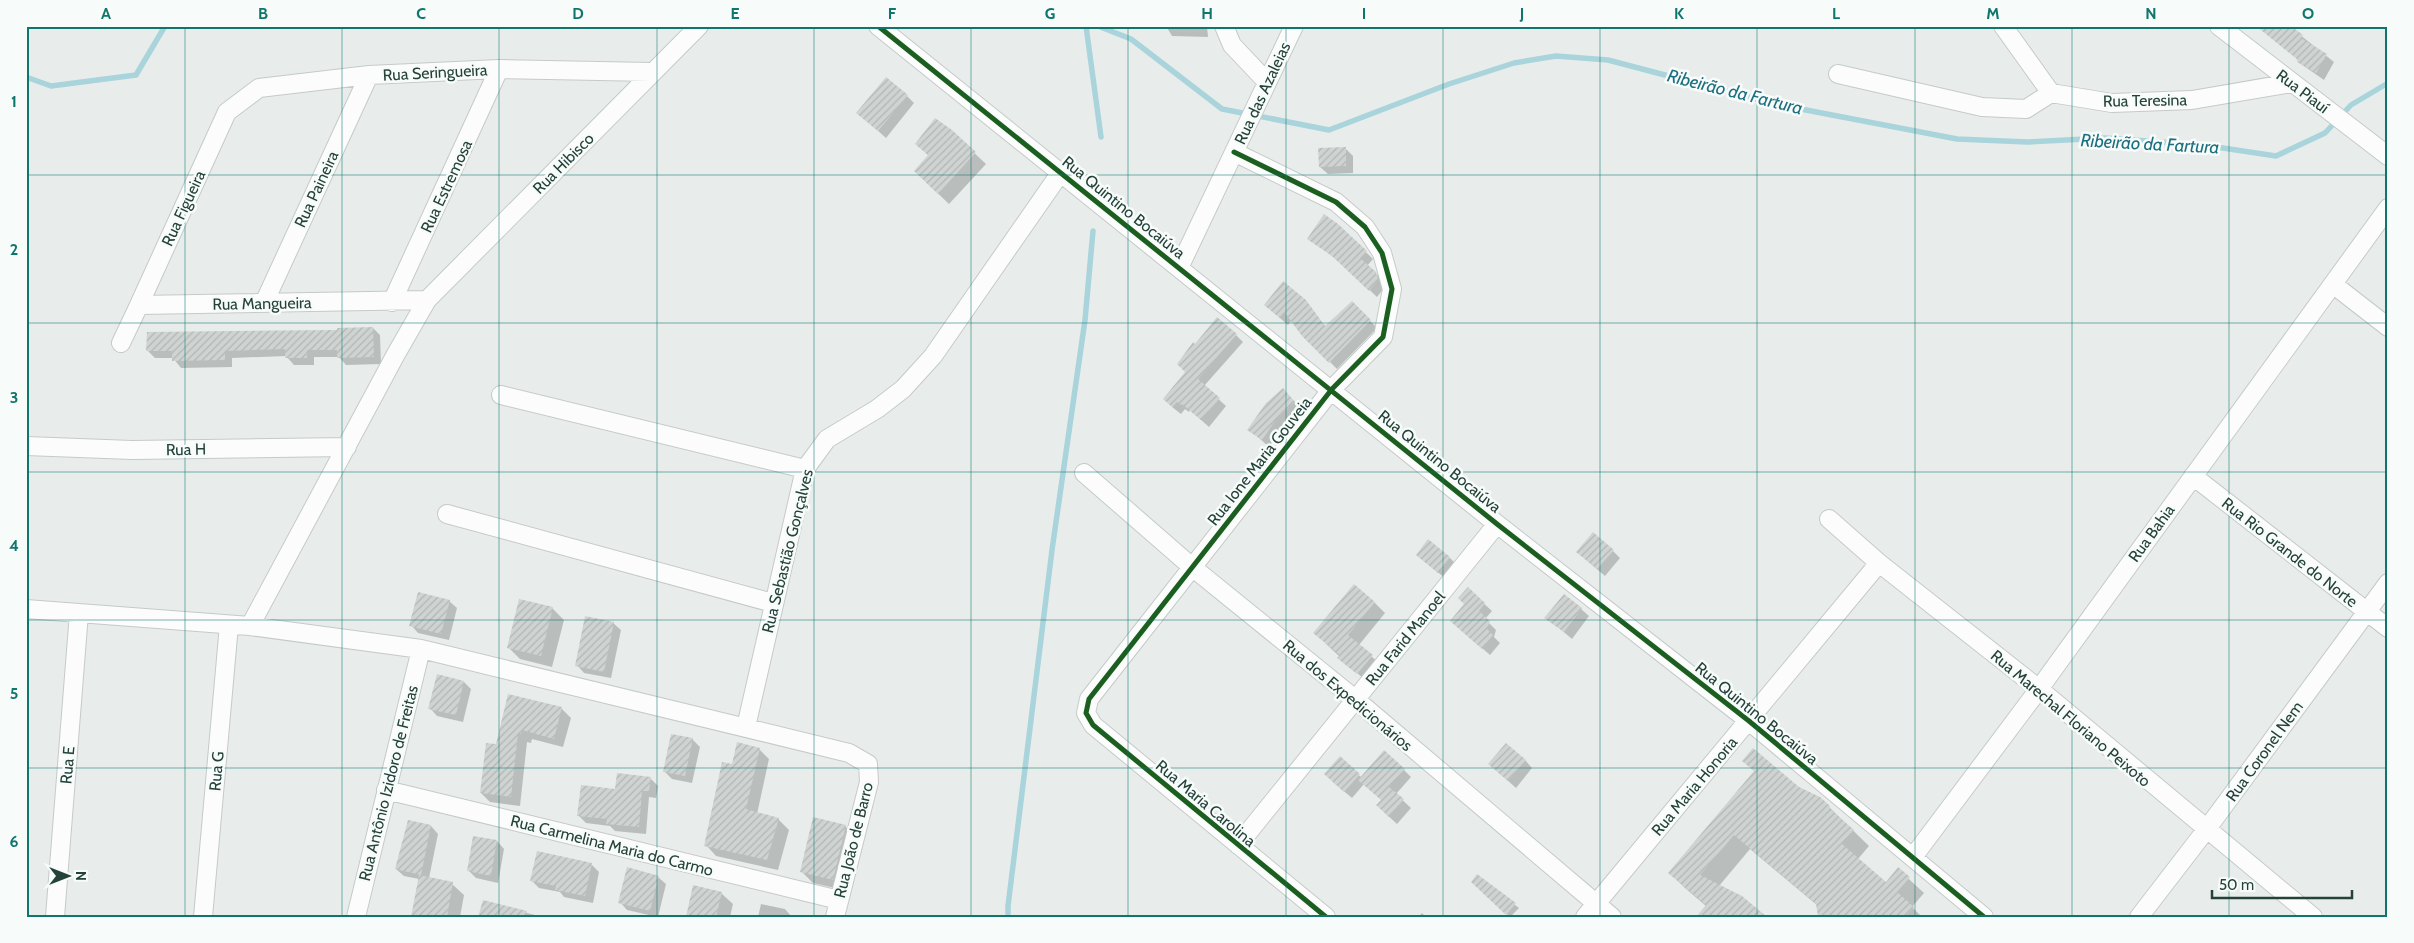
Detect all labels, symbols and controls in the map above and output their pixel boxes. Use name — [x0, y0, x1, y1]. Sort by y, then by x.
text: A — [101, 4, 111, 23]
text: B — [258, 4, 268, 23]
text: C — [416, 4, 426, 23]
text: D — [572, 4, 584, 23]
text: E — [730, 4, 740, 23]
text: F — [888, 4, 897, 23]
text: G — [1045, 4, 1055, 23]
text: H — [1201, 4, 1213, 23]
text: I — [1362, 4, 1366, 23]
text: J — [1519, 4, 1524, 23]
text: K — [1674, 4, 1684, 23]
text: L — [1832, 4, 1840, 23]
text: M — [1986, 4, 2000, 23]
text: N — [2145, 4, 2157, 23]
text: O — [2302, 4, 2314, 23]
street label: Rua das Azaleias — [1230, 39, 1295, 147]
street label: Rua Seringueira — [382, 60, 488, 85]
water label: Ribeirão da Fartura — [1665, 65, 1805, 119]
street label: Rua Piauí — [2273, 65, 2333, 118]
street label: Rua Teresina — [2103, 90, 2188, 111]
text: 1 — [11, 92, 17, 111]
street label: Rua Hibisco — [529, 129, 598, 198]
water label: Ribeirão da Fartura — [2080, 129, 2220, 159]
street label: Rua Estremosa — [417, 137, 476, 236]
street label: Rua Paineira — [290, 148, 343, 231]
street label: Rua Quintino Bocaiúva — [1058, 152, 1189, 263]
street label: Rua Figueira — [158, 167, 209, 249]
text: 2 — [10, 240, 18, 259]
street label: Rua Mangueira — [212, 293, 312, 314]
text: 3 — [10, 388, 18, 407]
street label: Rua Ione Maria Gouveia — [1203, 393, 1316, 529]
street label: Rua Quintino Bocaiúva — [1374, 406, 1505, 517]
street label: Rua H — [166, 440, 206, 459]
street label: Rua Sebastião Gonçalves — [758, 467, 817, 635]
street label: Rua Rio Grande do Norte — [2218, 493, 2361, 611]
street label: Rua Bahia — [2124, 501, 2179, 566]
text: 4 — [9, 536, 19, 555]
street label: Rua Farid Manoel — [1362, 587, 1449, 689]
street label: Rua dos Expedicionários — [1279, 636, 1416, 755]
street label: Rua Marechal Floriano Peixoto — [1987, 646, 2155, 791]
street label: Rua Quintino Bocaiúva — [1691, 658, 1822, 769]
street label: Rua Antônio Izidoro de Freitas — [355, 683, 422, 883]
text: 5 — [10, 684, 18, 703]
street label: Rua Coronel Nem — [2222, 698, 2307, 805]
street label: Rua Maria Honoria — [1648, 733, 1741, 840]
street label: Rua E — [56, 745, 79, 785]
street label: Rua G — [205, 750, 228, 792]
street label: Rua Maria Carolina — [1152, 756, 1260, 851]
street label: Rua João de Barro — [830, 780, 877, 900]
street label: Rua Carmelina Maria do Carmo — [509, 811, 715, 880]
text: 6 — [10, 832, 19, 851]
north arrow — [42, 850, 92, 900]
scale bar — [2212, 868, 2352, 900]
text: N — [72, 871, 90, 881]
text: 50 m — [2219, 876, 2254, 894]

